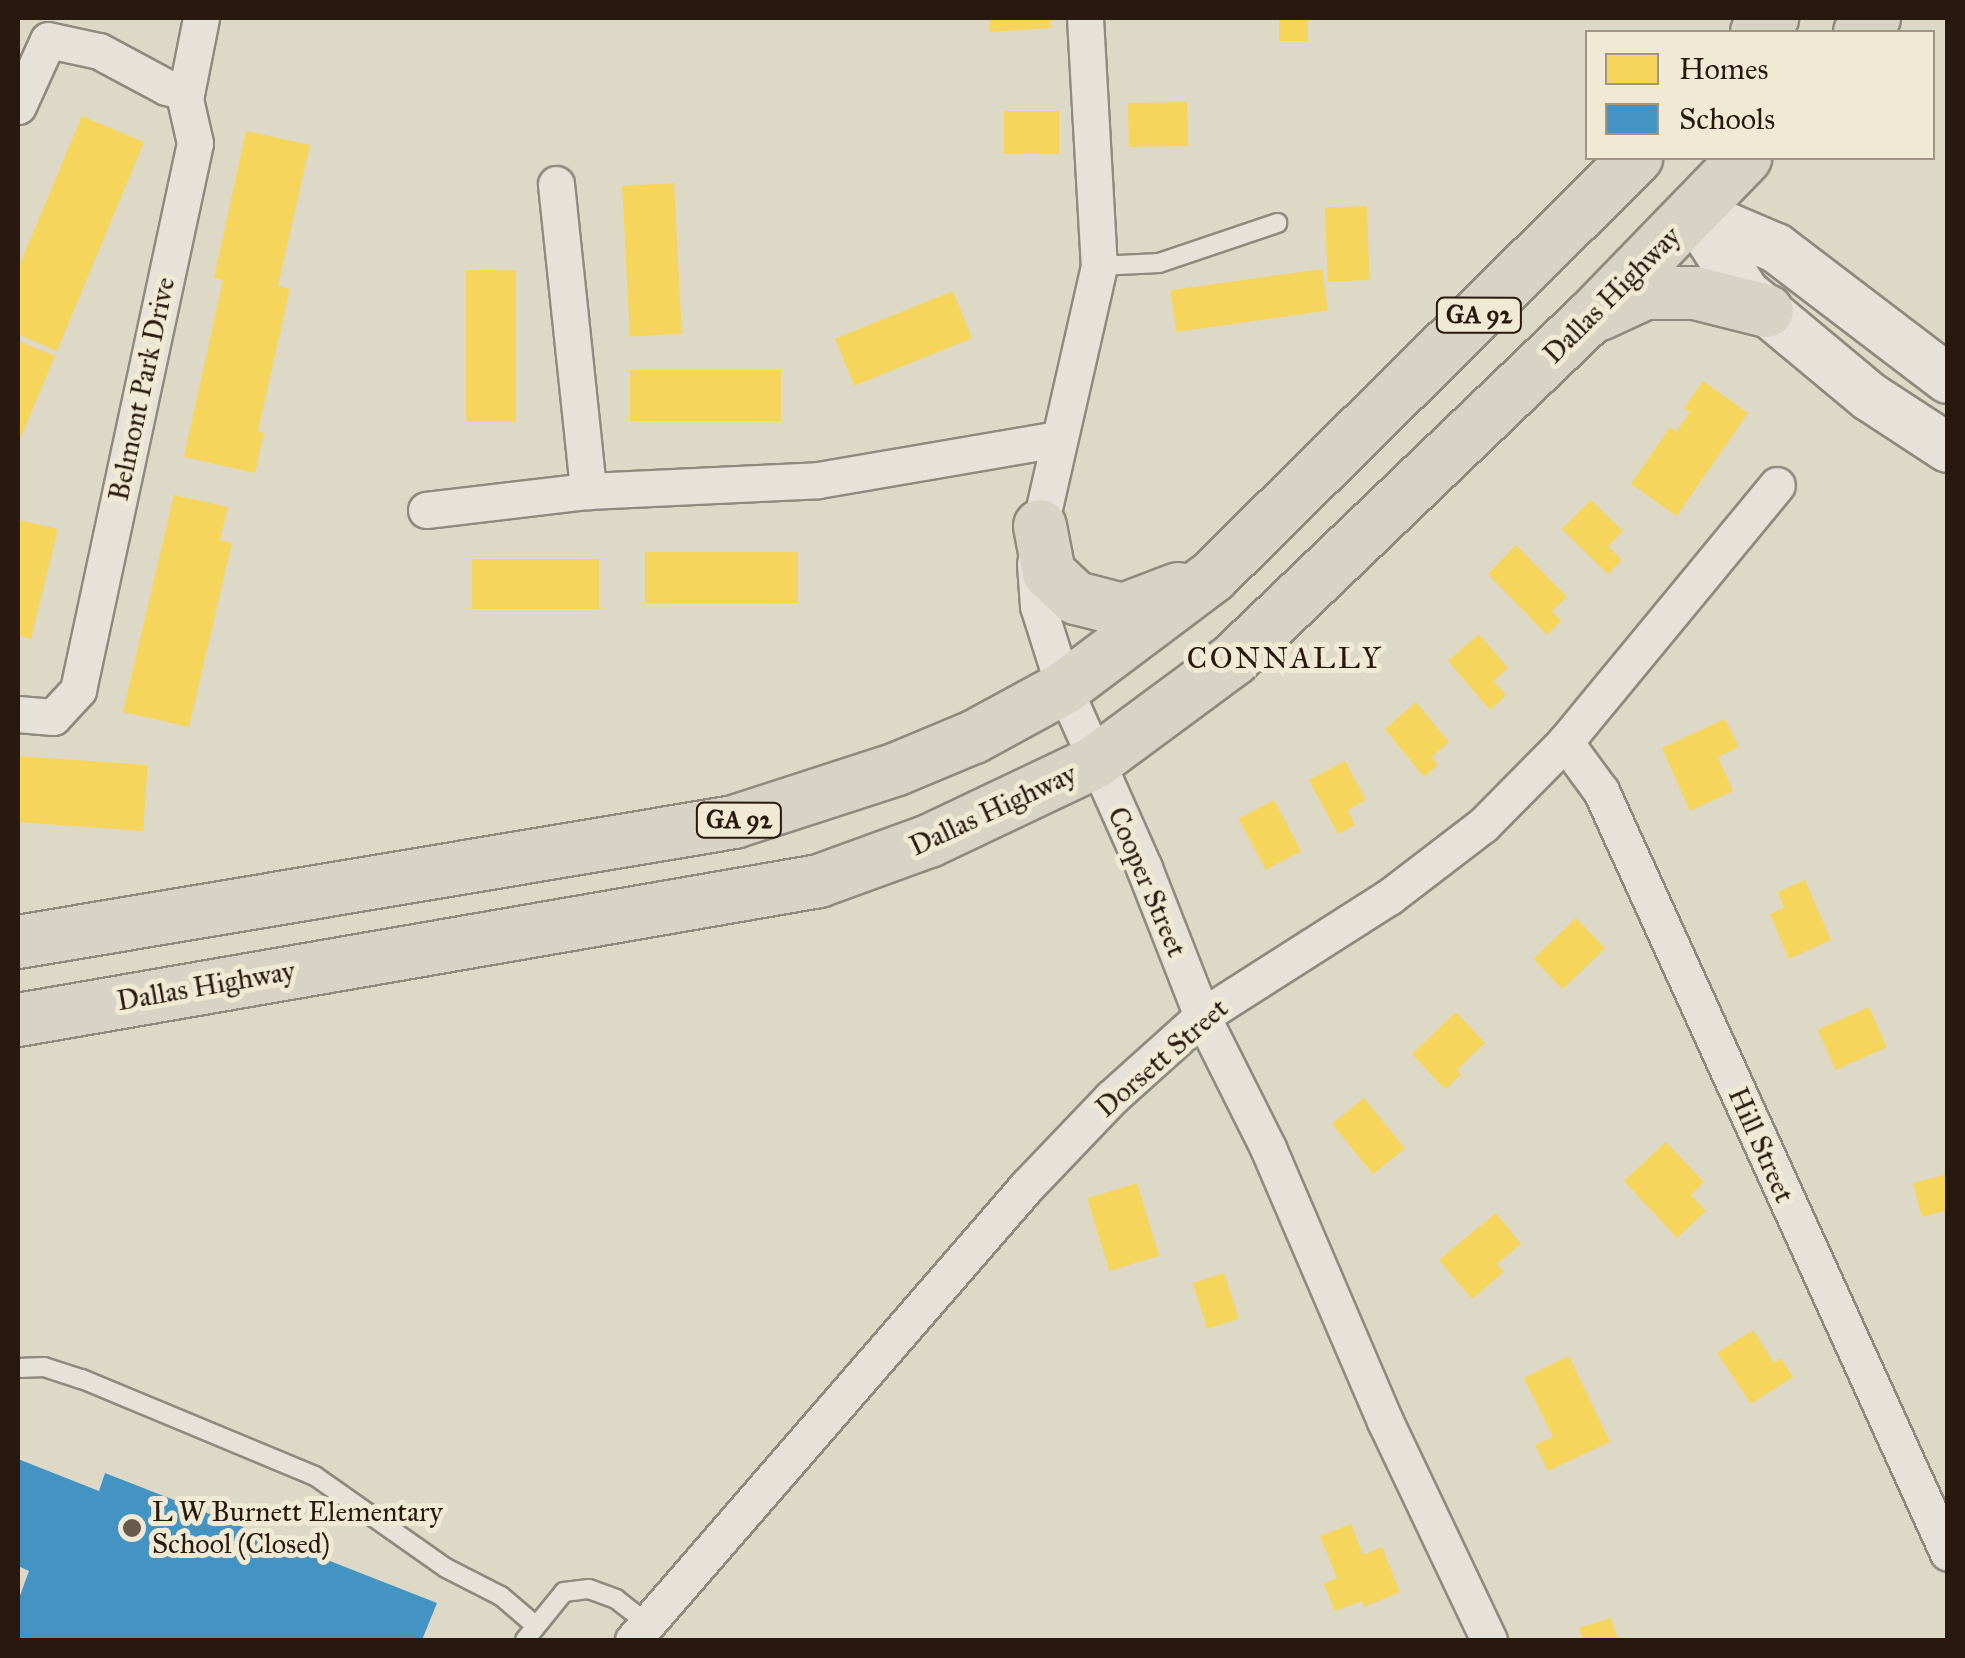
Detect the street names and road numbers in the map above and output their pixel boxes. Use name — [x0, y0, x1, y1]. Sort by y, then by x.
street label: Dallas Highway — [1536, 219, 1688, 371]
street label: Belmont Park Drive — [102, 274, 182, 504]
road number: GA 92 — [1434, 295, 1524, 335]
street label: Dallas Highway — [904, 757, 1082, 863]
road number: GA 92 — [694, 800, 784, 840]
street label: Cooper Street — [1100, 802, 1194, 962]
street label: Dallas Highway — [114, 954, 298, 1018]
street label: Dorsett Street — [1089, 991, 1235, 1125]
street label: Hill Street — [1721, 1082, 1801, 1208]

